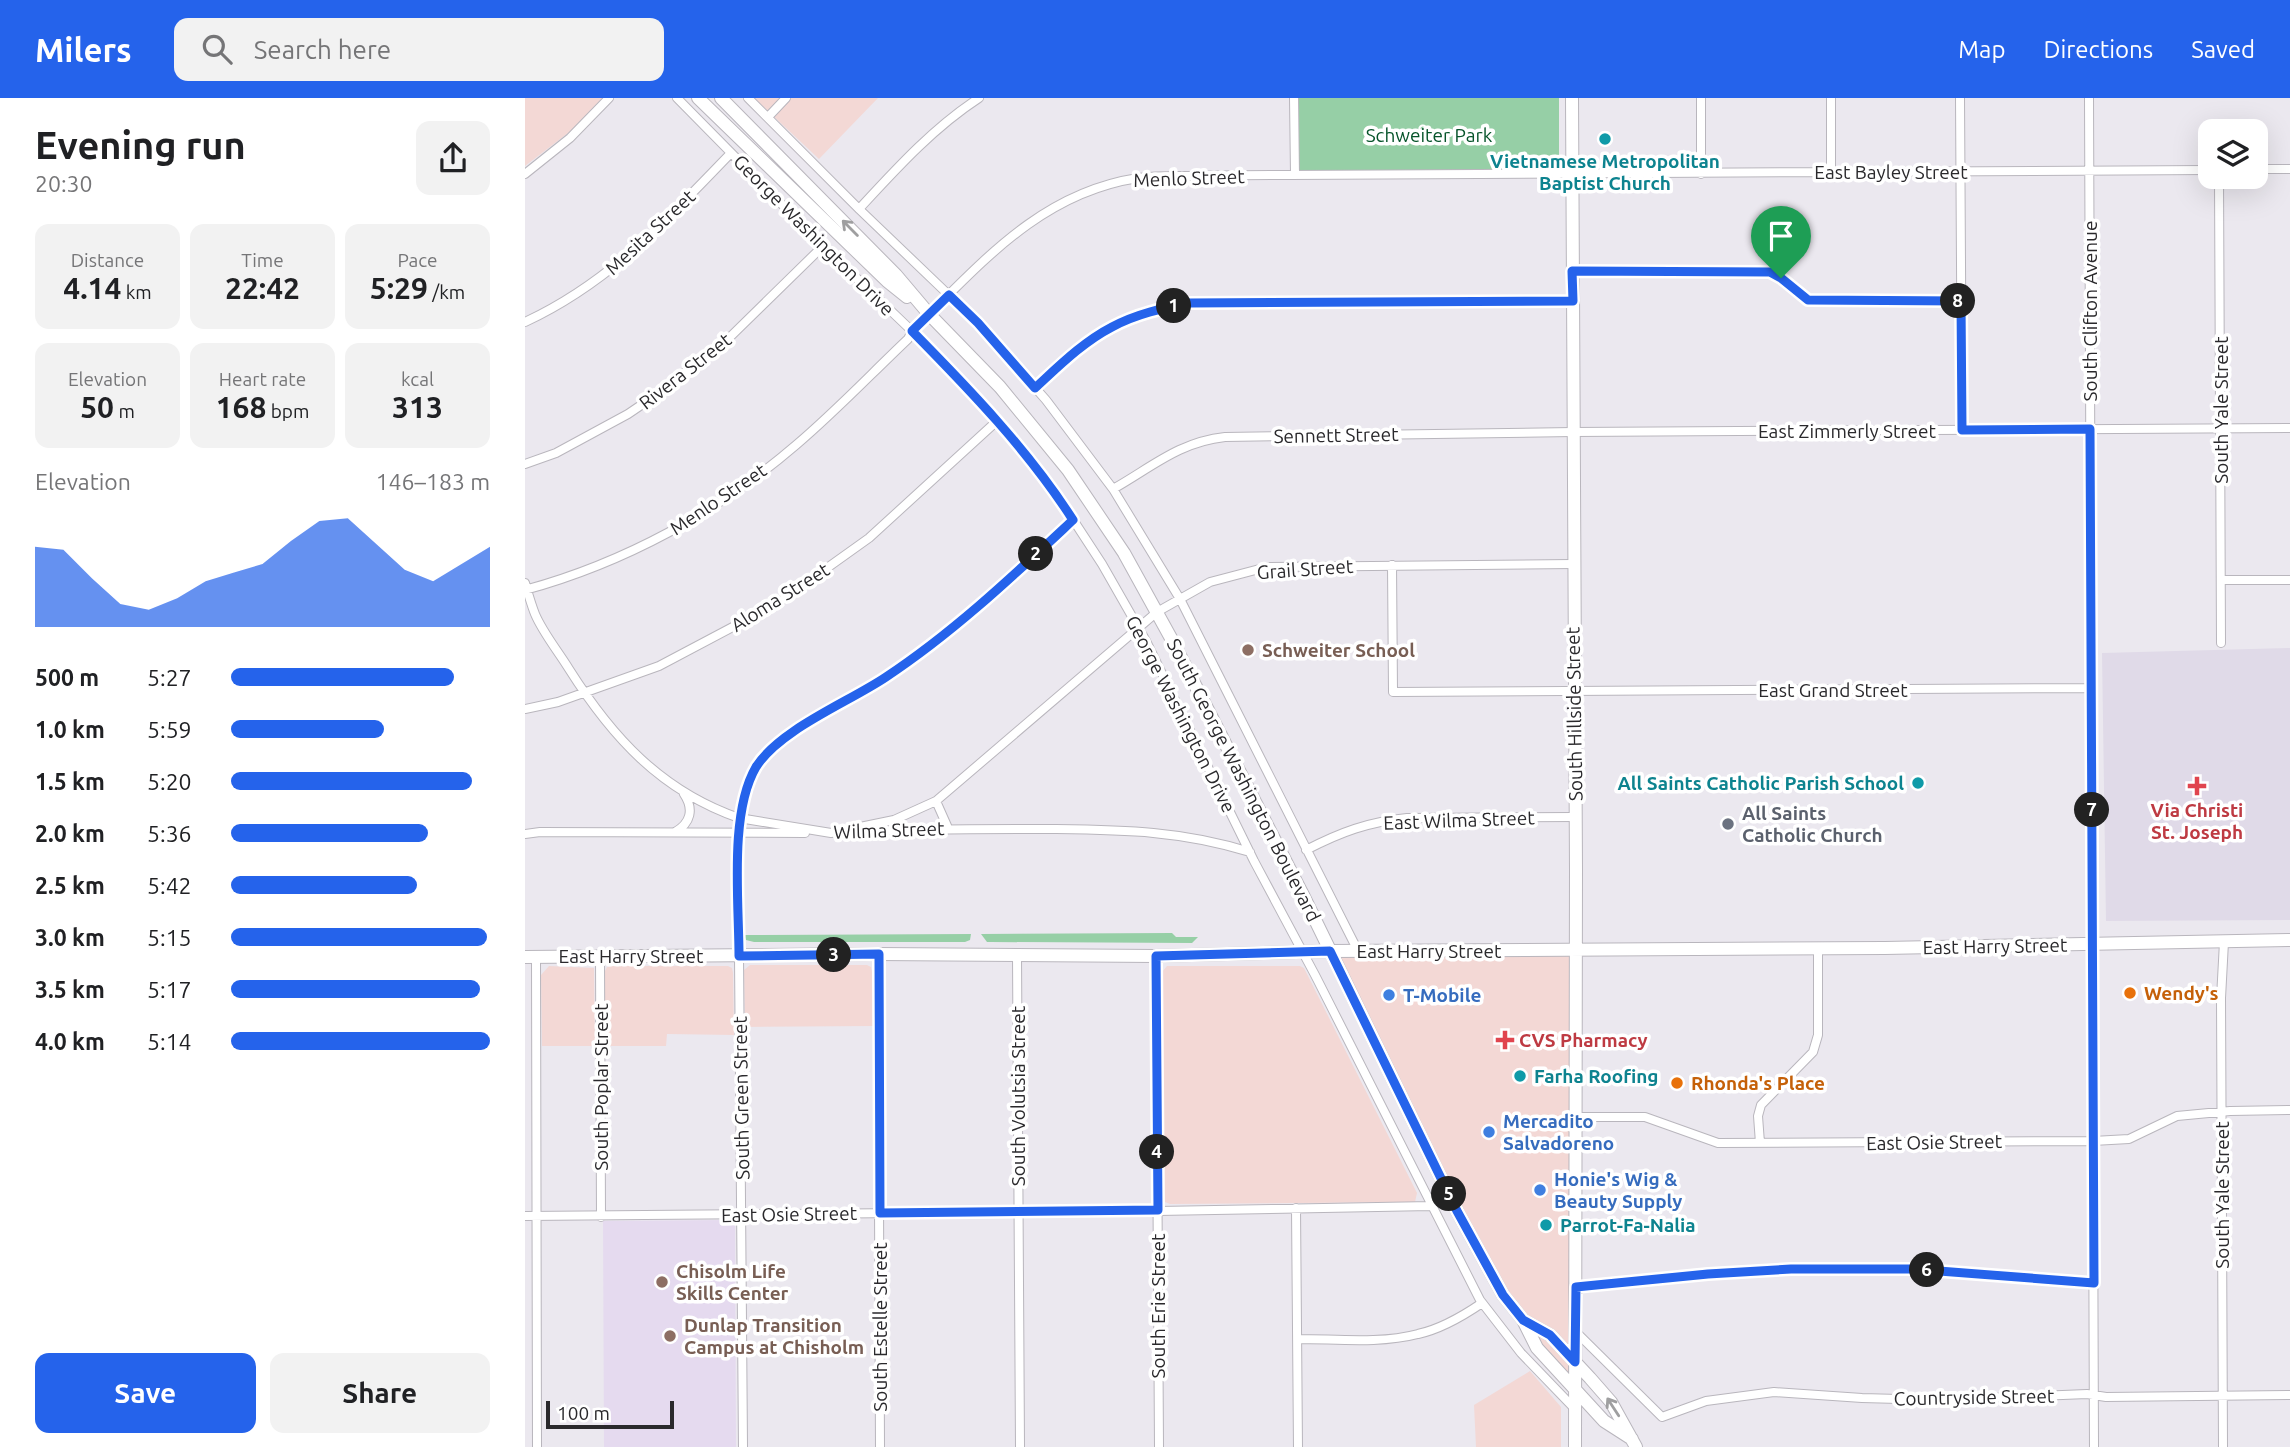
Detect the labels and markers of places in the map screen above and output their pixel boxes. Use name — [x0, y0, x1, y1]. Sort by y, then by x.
marker: Vietnamese Metropolitan Baptist Church — [1597, 131, 1613, 147]
place label: Vietnamese Metropolitan Baptist Church — [1490, 150, 1720, 194]
pin — [1751, 206, 1811, 278]
pin: 8 — [1941, 284, 1975, 318]
pin: 1 — [1157, 288, 1191, 324]
pin: 2 — [1019, 536, 1053, 572]
place label: Schweiter School — [1262, 639, 1415, 661]
marker: Schweiter School — [1240, 642, 1256, 658]
place label: All Saints Catholic Parish School — [1618, 772, 1904, 794]
marker: All Saints Catholic Parish School — [1910, 775, 1926, 791]
marker: Via Christi St. Joseph — [2187, 776, 2207, 796]
pin: 7 — [2075, 792, 2109, 828]
place label: Via Christi St. Joseph — [2151, 799, 2243, 843]
place label: All Saints Catholic Church — [1742, 802, 1883, 846]
marker: All Saints Catholic Church — [1720, 816, 1736, 832]
pin: 3 — [817, 938, 851, 972]
place label: Wendy's — [2144, 982, 2219, 1004]
place label: T-Mobile — [1403, 984, 1481, 1006]
marker: Wendy's — [2122, 985, 2138, 1001]
marker: T-Mobile — [1381, 987, 1397, 1003]
place label: CVS Pharmacy — [1519, 1029, 1648, 1051]
marker: CVS Pharmacy — [1497, 1032, 1513, 1048]
place label: Farha Roofing — [1534, 1065, 1659, 1087]
marker: Farha Roofing — [1512, 1068, 1528, 1084]
place label: Rhonda's Place — [1691, 1072, 1825, 1094]
marker: Rhonda's Place — [1669, 1075, 1685, 1091]
place label: Mercadito Salvadoreno — [1503, 1110, 1614, 1154]
marker: Mercadito Salvadoreno — [1481, 1124, 1497, 1140]
pin: 4 — [1139, 1134, 1175, 1170]
place label: Honie's Wig & Beauty Supply — [1554, 1168, 1682, 1212]
pin: 5 — [1431, 1176, 1467, 1212]
marker: Honie's Wig & Beauty Supply — [1532, 1182, 1548, 1198]
place label: Parrot-Fa-Nalia — [1560, 1214, 1696, 1236]
marker: Parrot-Fa-Nalia — [1538, 1217, 1554, 1233]
pin: 6 — [1909, 1252, 1945, 1288]
place label: Chisolm Life Skills Center — [676, 1260, 789, 1304]
marker: Chisolm Life Skills Center — [654, 1274, 670, 1290]
place label: Dunlap Transition Campus at Chisholm — [684, 1314, 864, 1358]
marker: Dunlap Transition Campus at Chisholm — [662, 1328, 678, 1344]

